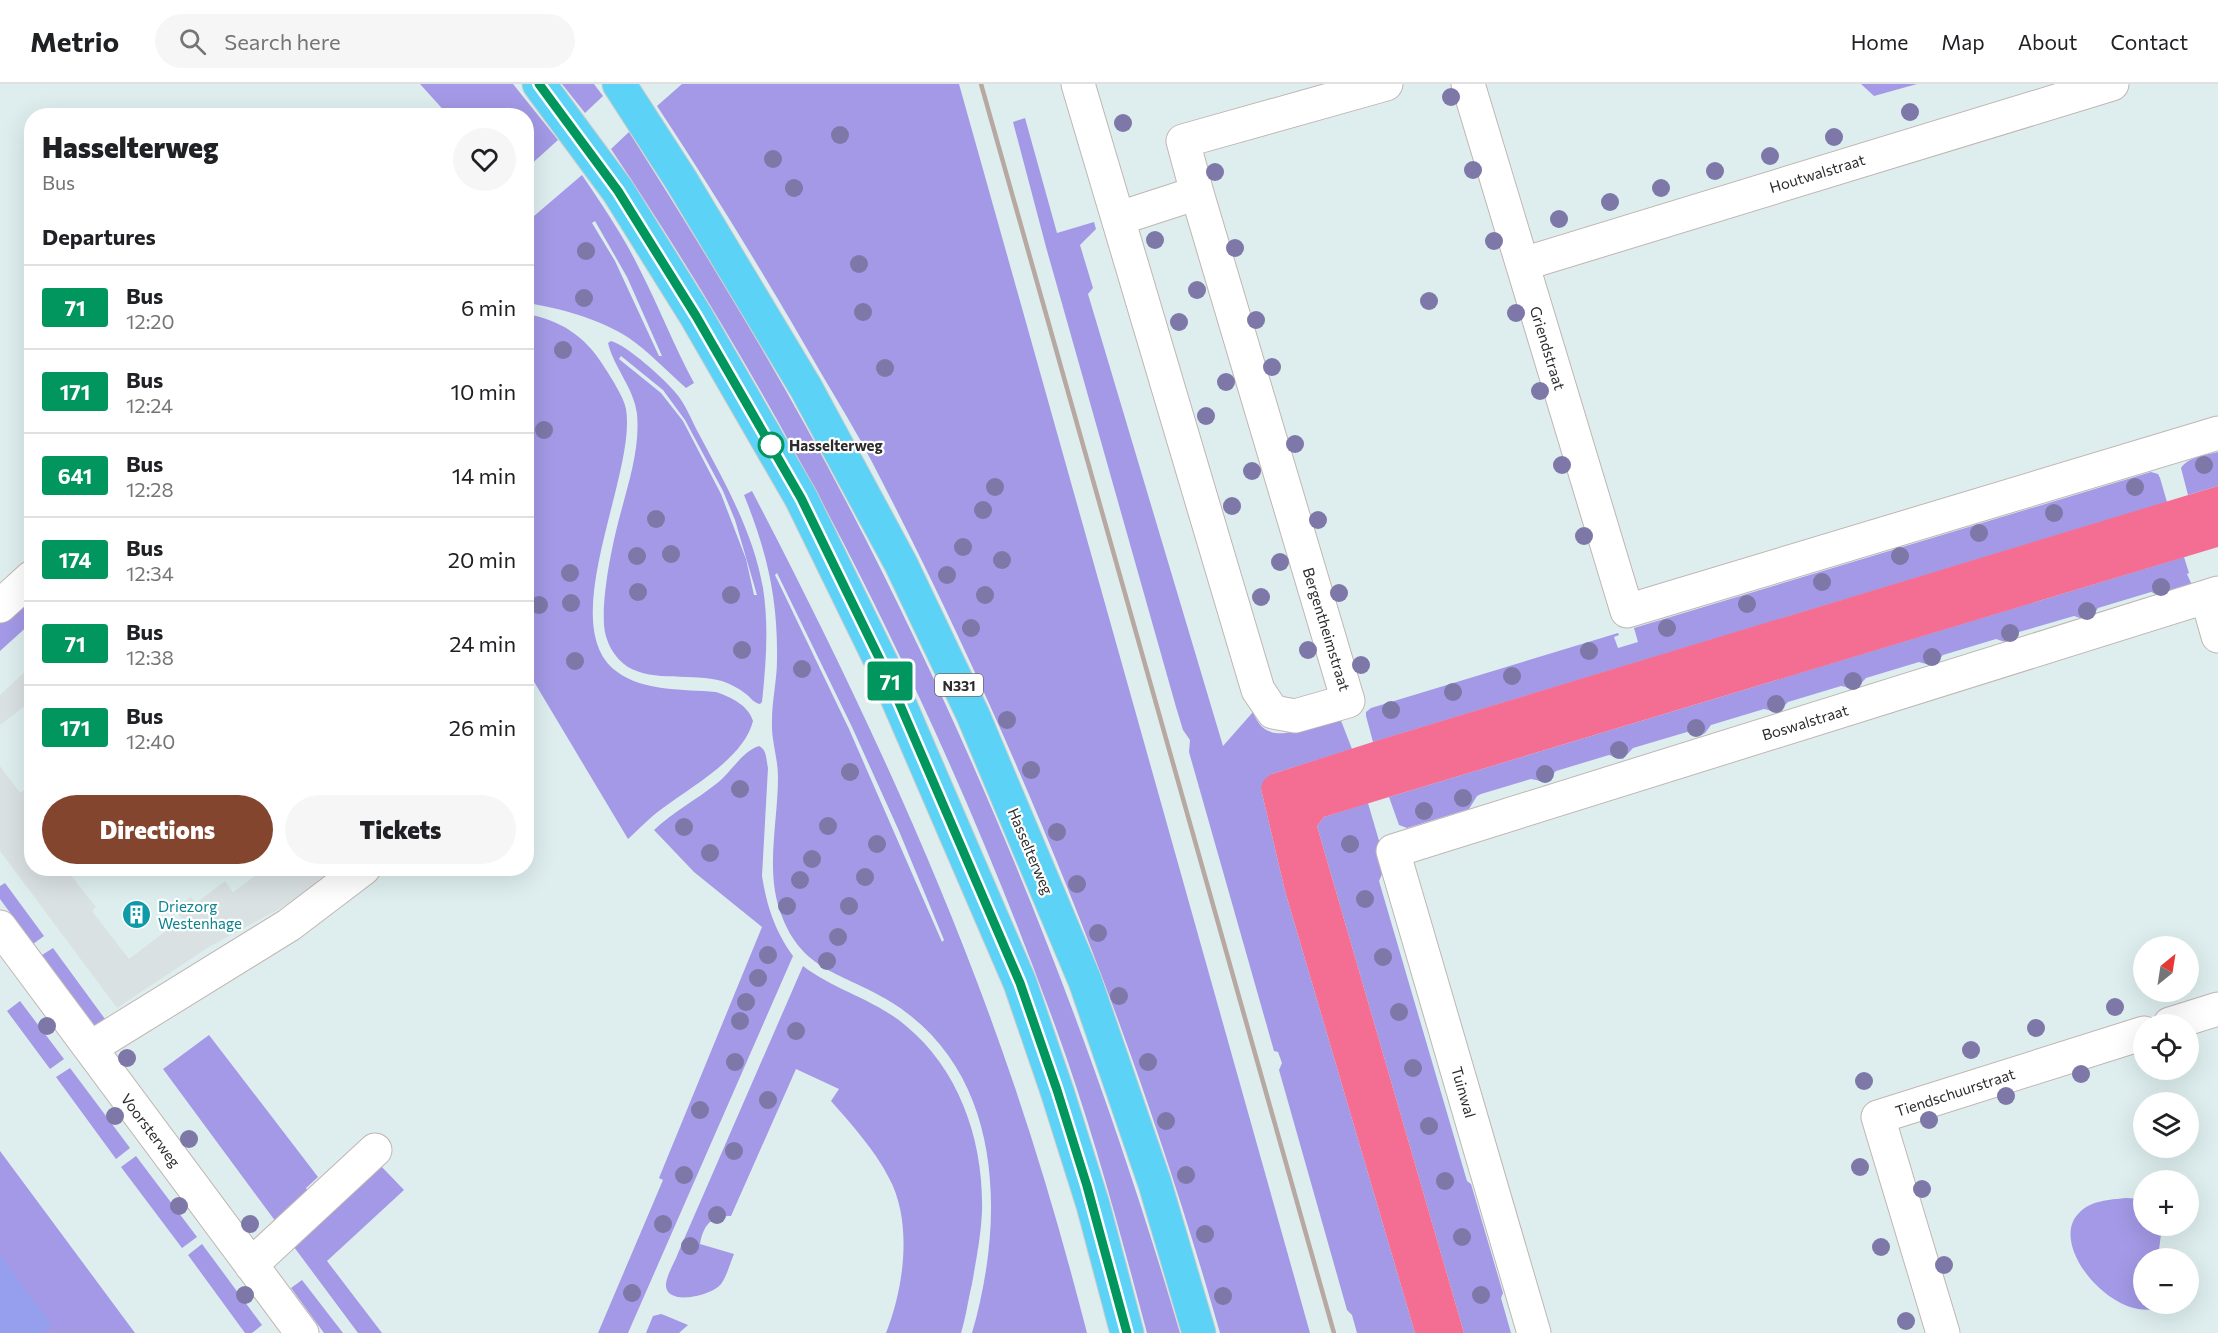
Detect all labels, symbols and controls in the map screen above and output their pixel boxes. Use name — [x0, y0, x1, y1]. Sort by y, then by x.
search box — [155, 14, 575, 68]
text: Metrio — [30, 24, 119, 58]
icon: search — [176, 25, 209, 58]
text: Search here — [224, 28, 341, 55]
text: Home — [1851, 29, 1908, 54]
text: Map — [1941, 29, 1985, 54]
text: About — [2018, 29, 2077, 54]
text: Contact — [2110, 29, 2188, 54]
button: heart — [453, 128, 516, 191]
text: Hasselterweg — [42, 130, 219, 164]
street label: Houtwalstraat — [1767, 150, 1867, 196]
text: Bus — [42, 170, 75, 194]
text: Departures — [42, 223, 156, 250]
text: Bus — [126, 282, 163, 309]
text: 6 min — [461, 294, 516, 321]
text: 71 — [64, 295, 86, 320]
street label: Griendstraat — [1527, 304, 1569, 392]
text: 12:20 — [126, 309, 174, 333]
text: Bus — [126, 366, 163, 393]
text: 10 min — [451, 378, 516, 405]
text: 171 — [60, 379, 90, 404]
text: 12:24 — [126, 393, 173, 417]
marker: Hasselterweg — [758, 432, 784, 458]
place label: Hasselterweg — [789, 436, 883, 454]
text: Bus — [126, 450, 163, 477]
text: 14 min — [452, 462, 516, 489]
text: 641 — [58, 463, 92, 488]
text: 12:28 — [126, 477, 174, 501]
text: Bus — [126, 534, 163, 561]
text: 20 min — [448, 546, 516, 573]
text: 174 — [59, 547, 91, 572]
text: 12:34 — [126, 561, 174, 585]
street label: Bergentheimstraat — [1300, 565, 1354, 693]
text: Bus — [126, 618, 163, 645]
text: 24 min — [449, 630, 516, 657]
text: 71 — [64, 631, 86, 656]
text: 12:38 — [126, 645, 174, 669]
line badge: 71 — [863, 662, 917, 700]
text: 71 — [879, 669, 901, 694]
road number: N331 — [935, 674, 983, 696]
street label: Boswalstraat — [1760, 700, 1850, 744]
text: Bus — [126, 702, 163, 729]
text: 26 min — [449, 714, 516, 741]
text: 171 — [60, 715, 90, 740]
text: 12:40 — [126, 729, 175, 753]
button: Directions — [42, 795, 273, 864]
button: Tickets — [285, 795, 516, 864]
street label: Hasselterweg — [1005, 805, 1057, 897]
place label: Driezorg Westenhage — [158, 897, 242, 932]
building icon: Driezorg Westenhage — [121, 899, 153, 931]
north arrow — [2133, 936, 2199, 1002]
map controls — [2133, 936, 2199, 1314]
button: locate — [2133, 1014, 2199, 1080]
street label: Tuinwal — [1448, 1064, 1480, 1120]
street label: Tiendschuurstraat — [1893, 1064, 2017, 1120]
street label: Voorsterweg — [118, 1090, 184, 1170]
button: layers — [2133, 1092, 2199, 1158]
button: + — [2133, 1170, 2199, 1236]
button: − — [2133, 1248, 2199, 1314]

